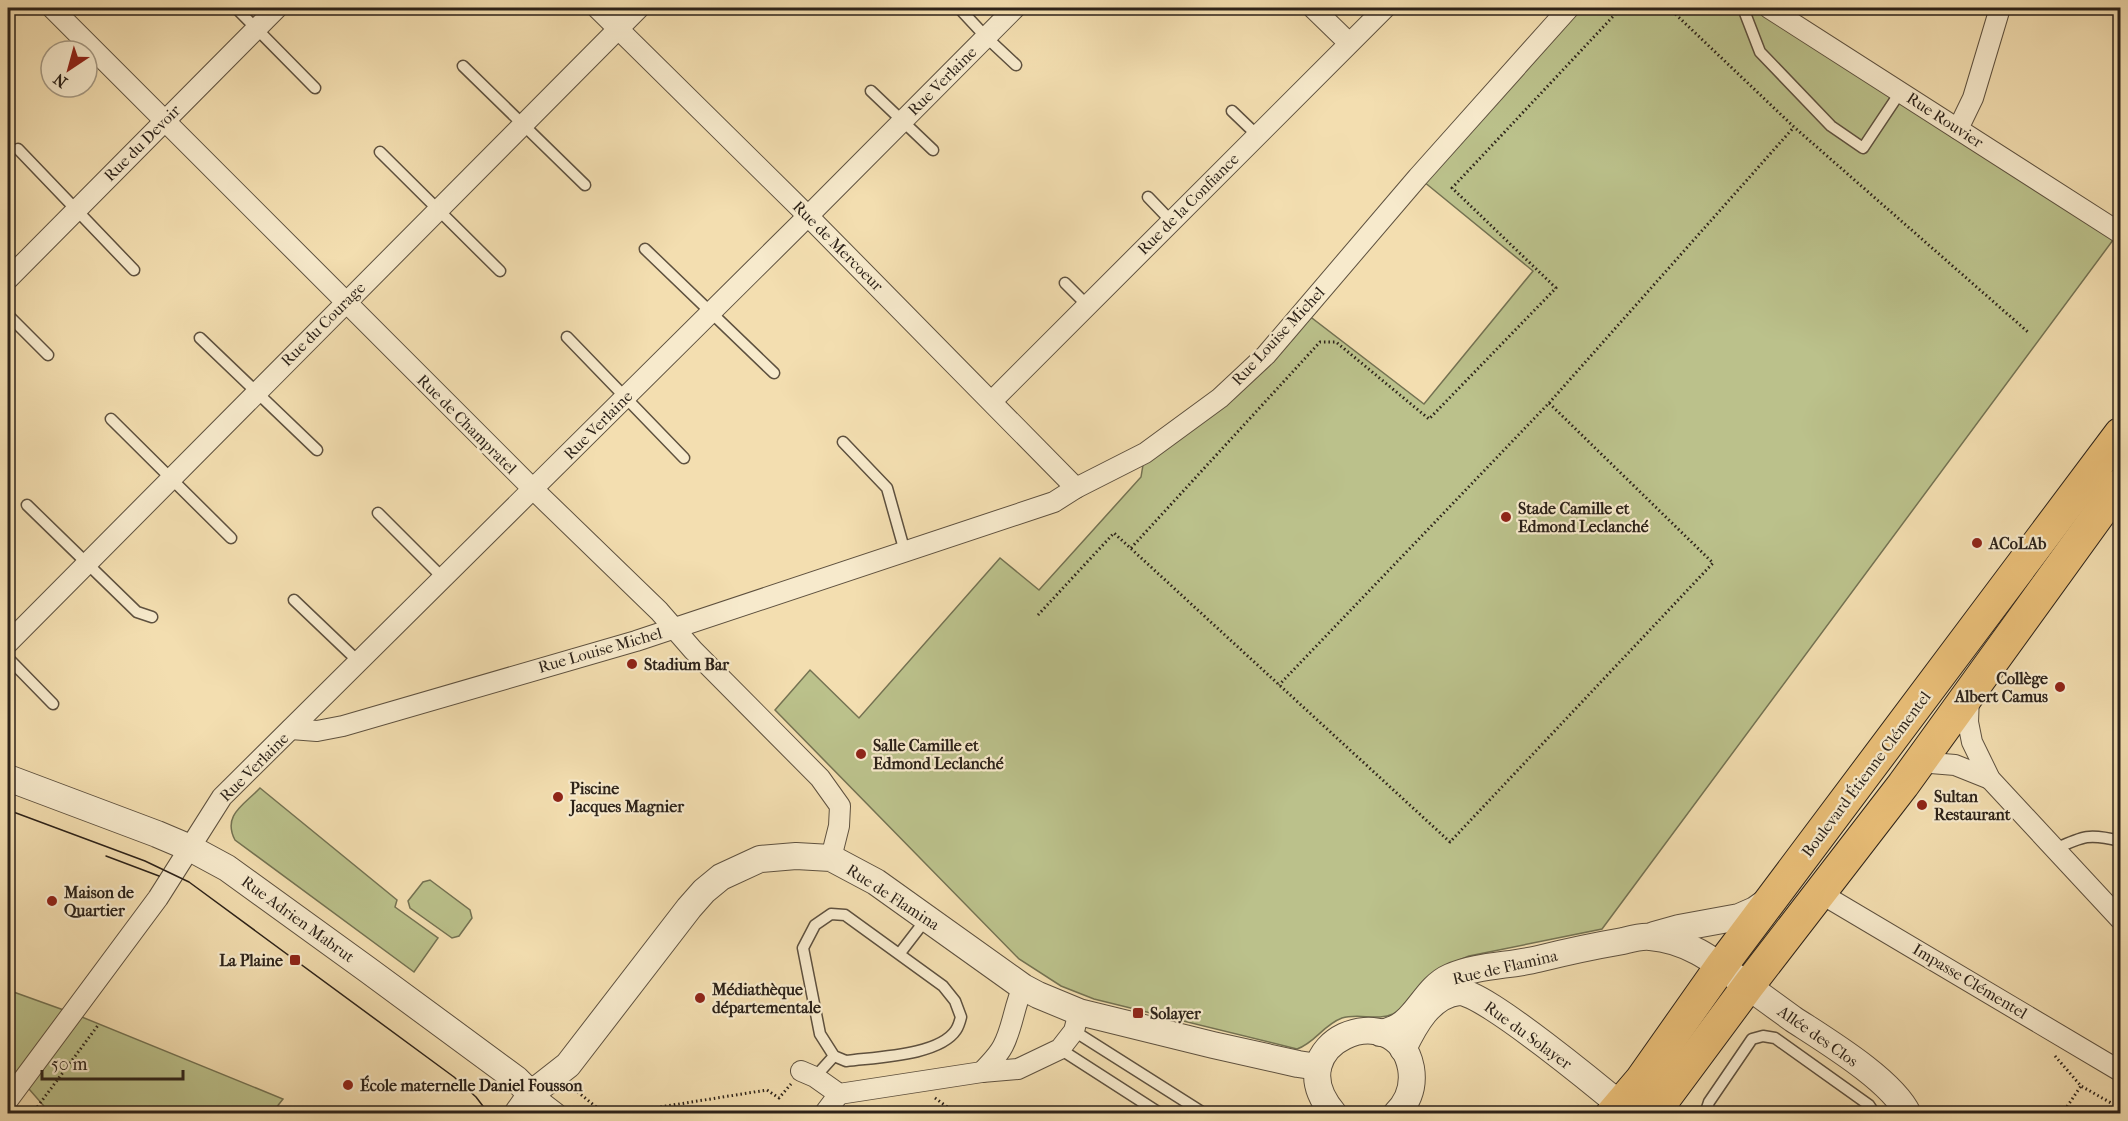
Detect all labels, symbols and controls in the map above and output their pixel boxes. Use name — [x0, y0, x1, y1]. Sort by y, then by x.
north arrow — [39, 39, 99, 99]
street label: Rue Verlaine — [904, 43, 980, 119]
text: N — [49, 69, 71, 92]
street label: Rue Rouvier — [1903, 88, 1987, 152]
street label: Rue du Devoir — [100, 101, 184, 185]
street label: Rue de la Confiance — [1133, 149, 1243, 259]
street label: Rue de Mercoeur — [789, 197, 887, 295]
street label: Rue du Courage — [277, 278, 369, 370]
street label: Rue Louise Michel — [1227, 282, 1329, 389]
street label: Rue de Champratel — [413, 370, 521, 478]
street label: Rue Verlaine — [560, 387, 636, 463]
place label: Stade Camille et Edmond Leclanché — [1518, 499, 1649, 536]
marker: Stade Camille et Edmond Leclanché — [1499, 510, 1513, 524]
place label: ACoLAb — [1988, 534, 2047, 553]
marker: ACoLAb — [1970, 536, 1984, 550]
street label: Rue Louise Michel — [536, 623, 665, 677]
place label: Stadium Bar — [644, 655, 730, 674]
marker: Stadium Bar — [625, 657, 639, 671]
place label: Collège Albert Camus — [1954, 669, 2048, 706]
marker: Collège Albert Camus — [2053, 680, 2067, 694]
street label: Boulevard Étienne Clémentel — [1797, 686, 1935, 861]
street label: Rue Verlaine — [216, 729, 292, 805]
place label: Salle Camille et Edmond Leclanché — [873, 736, 1004, 773]
marker: Salle Camille et Edmond Leclanché — [854, 747, 868, 761]
place label: Piscine Jacques Magnier — [568, 779, 685, 817]
place label: Sultan Restaurant — [1934, 787, 2011, 824]
marker: Piscine Jacques Magnier — [551, 790, 565, 804]
marker: Sultan Restaurant — [1915, 798, 1929, 812]
street label: Rue de Flamina — [843, 860, 944, 934]
street label: Rue Adrien Mabrut — [238, 872, 358, 966]
place label: Maison de Quartier — [63, 883, 134, 920]
marker: Maison de Quartier — [45, 894, 59, 908]
street label: Impasse Clémentel — [1909, 939, 2031, 1023]
street label: Rue de Flamina — [1451, 946, 1560, 988]
place label: La Plaine — [219, 951, 283, 970]
marker: La Plaine — [288, 953, 302, 967]
place label: Médiathèque départementale — [711, 980, 821, 1018]
marker: Médiathèque départementale — [693, 991, 707, 1005]
street label: Rue du Solayer — [1481, 997, 1576, 1073]
street label: Allée des Clos — [1773, 1001, 1862, 1071]
place label: Solayer — [1150, 1004, 1202, 1024]
marker: Solayer — [1131, 1006, 1145, 1020]
scale bar — [42, 1043, 183, 1081]
text: 50 m — [51, 1054, 88, 1075]
place label: École maternelle Daniel Fousson — [360, 1075, 583, 1095]
marker: École maternelle Daniel Fousson — [341, 1078, 355, 1092]

